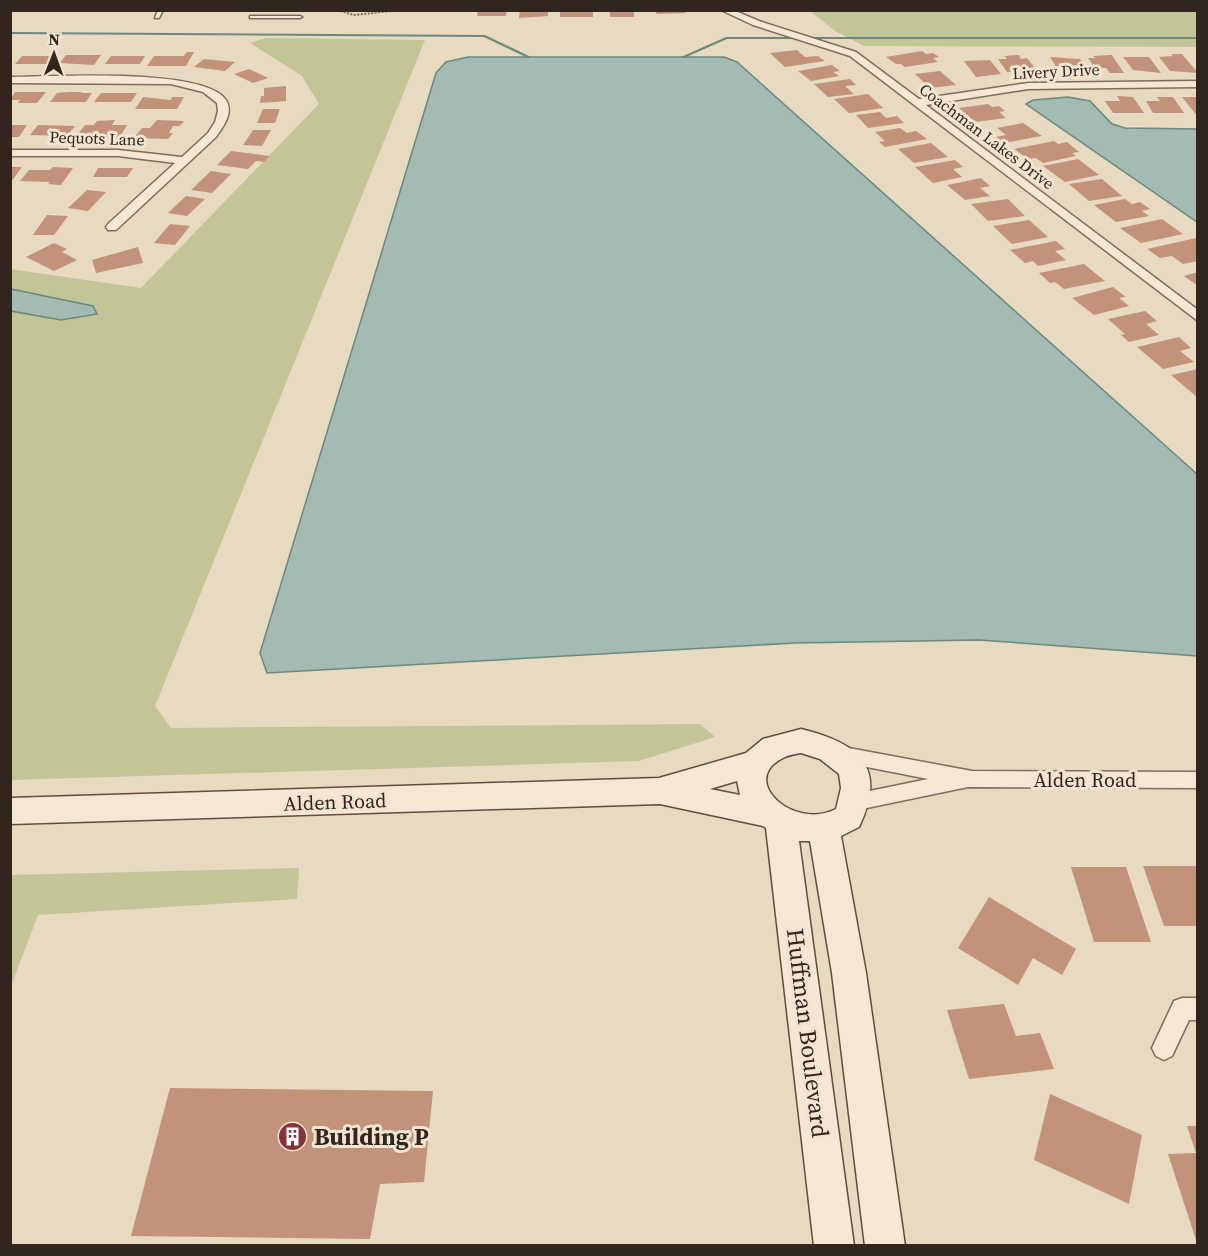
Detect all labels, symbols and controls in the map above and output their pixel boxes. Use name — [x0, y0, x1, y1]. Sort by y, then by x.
north arrow — [24, 24, 84, 84]
text: N — [48, 28, 61, 50]
street label: Livery Drive — [1012, 58, 1100, 84]
street label: Coachman Lakes Drive — [915, 78, 1059, 194]
street label: Pequots Lane — [49, 125, 145, 151]
street label: Alden Road — [1034, 766, 1137, 794]
street label: Alden Road — [283, 786, 388, 818]
street label: Huffman Boulevard — [779, 926, 837, 1140]
building icon: Building P — [277, 1120, 309, 1152]
place label: Building P — [314, 1120, 429, 1153]

